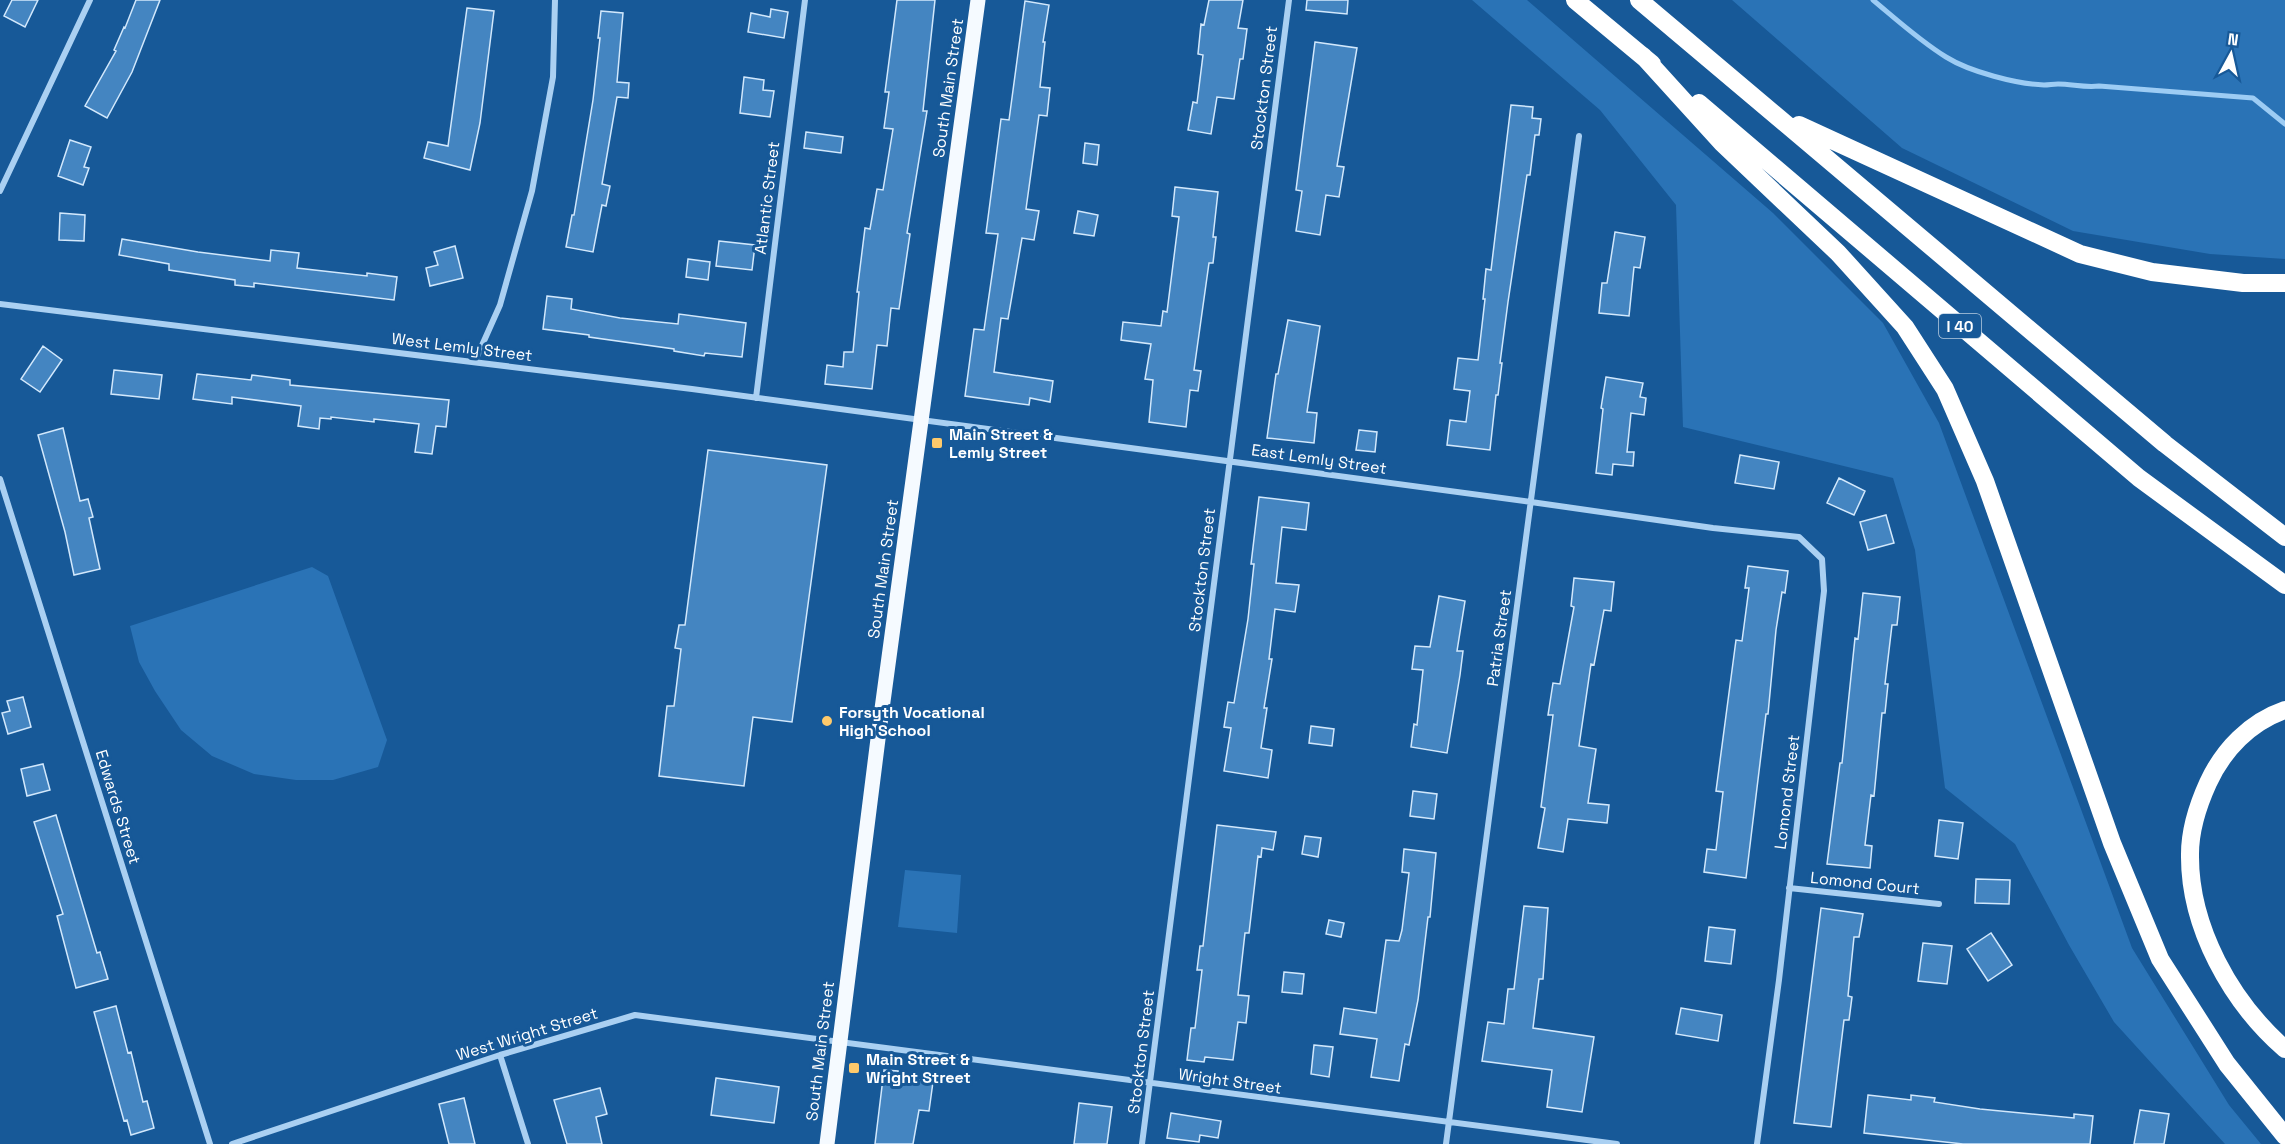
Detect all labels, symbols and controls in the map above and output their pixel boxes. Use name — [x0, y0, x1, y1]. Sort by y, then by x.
street label: South Main Street — [928, 17, 968, 159]
north arrow — [2201, 24, 2261, 84]
street label: Stockton Street — [1246, 25, 1282, 151]
text: N — [2226, 28, 2240, 51]
street label: Atlantic Street — [750, 140, 784, 256]
road number: I 40 — [1939, 314, 1981, 338]
street label: West Lemly Street — [390, 328, 534, 366]
place label: Main Street & Lemly Street — [949, 424, 1053, 463]
marker: Main Street & Lemly Street — [930, 436, 944, 450]
street label: East Lemly Street — [1250, 439, 1388, 479]
street label: South Main Street — [863, 498, 903, 640]
street label: Stockton Street — [1184, 507, 1220, 633]
street label: Patria Street — [1482, 588, 1516, 688]
place label: Forsyth Vocational High School — [839, 702, 985, 741]
marker: Forsyth Vocational High School — [820, 714, 834, 728]
street label: Lomond Street — [1770, 733, 1804, 851]
street label: Edwards Street — [91, 747, 145, 867]
street label: Lomond Court — [1809, 867, 1921, 899]
street label: South Main Street — [801, 980, 839, 1122]
street label: Stockton Street — [1123, 989, 1159, 1115]
street label: West Wright Street — [454, 1002, 600, 1066]
place label: Main Street & Wright Street — [866, 1049, 971, 1088]
marker: Main Street & Wright Street — [847, 1061, 861, 1075]
street label: Wright Street — [1177, 1063, 1283, 1099]

